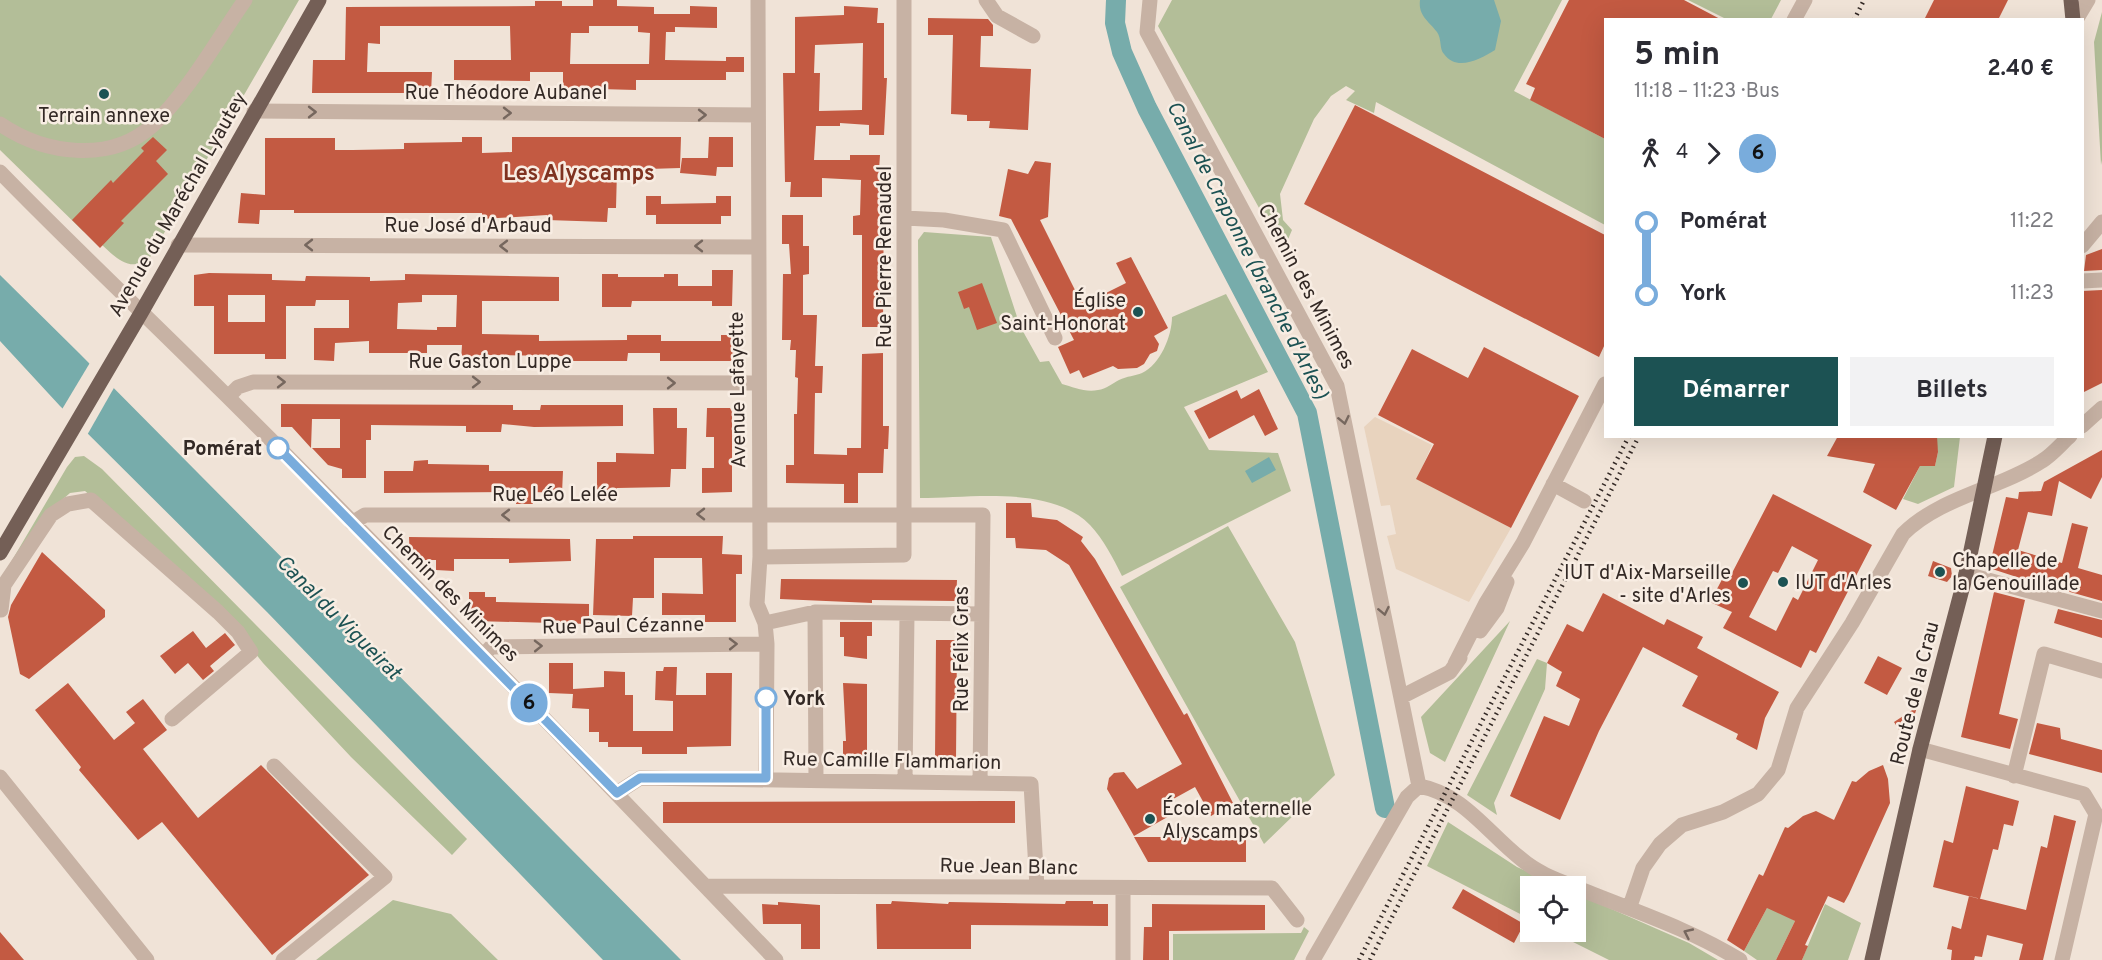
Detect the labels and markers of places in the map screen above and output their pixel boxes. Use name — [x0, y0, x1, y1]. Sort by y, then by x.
marker: Terrain annexe — [97, 87, 111, 101]
place label: Terrain annexe — [38, 104, 170, 130]
place label: Église Saint-Honorat — [1000, 287, 1126, 338]
marker: Église Saint-Honorat — [1131, 305, 1145, 319]
place label: Pomérat — [183, 437, 262, 463]
marker: Pomérat — [267, 437, 289, 459]
place label: Chapelle de la Genouillade — [1952, 549, 2080, 598]
place label: IUT d'Aix-Marseille - site d'Arles — [1564, 561, 1731, 610]
marker: Chapelle de la Genouillade — [1933, 565, 1947, 579]
place label: IUT d'Arles — [1795, 571, 1892, 597]
marker: IUT d'Arles — [1776, 575, 1790, 589]
marker: IUT d'Aix-Marseille - site d'Arles — [1736, 576, 1750, 590]
marker: York — [755, 687, 777, 709]
place label: York — [783, 687, 825, 713]
place label: École maternelle Alyscamps — [1162, 795, 1312, 846]
marker: École maternelle Alyscamps — [1143, 812, 1157, 826]

